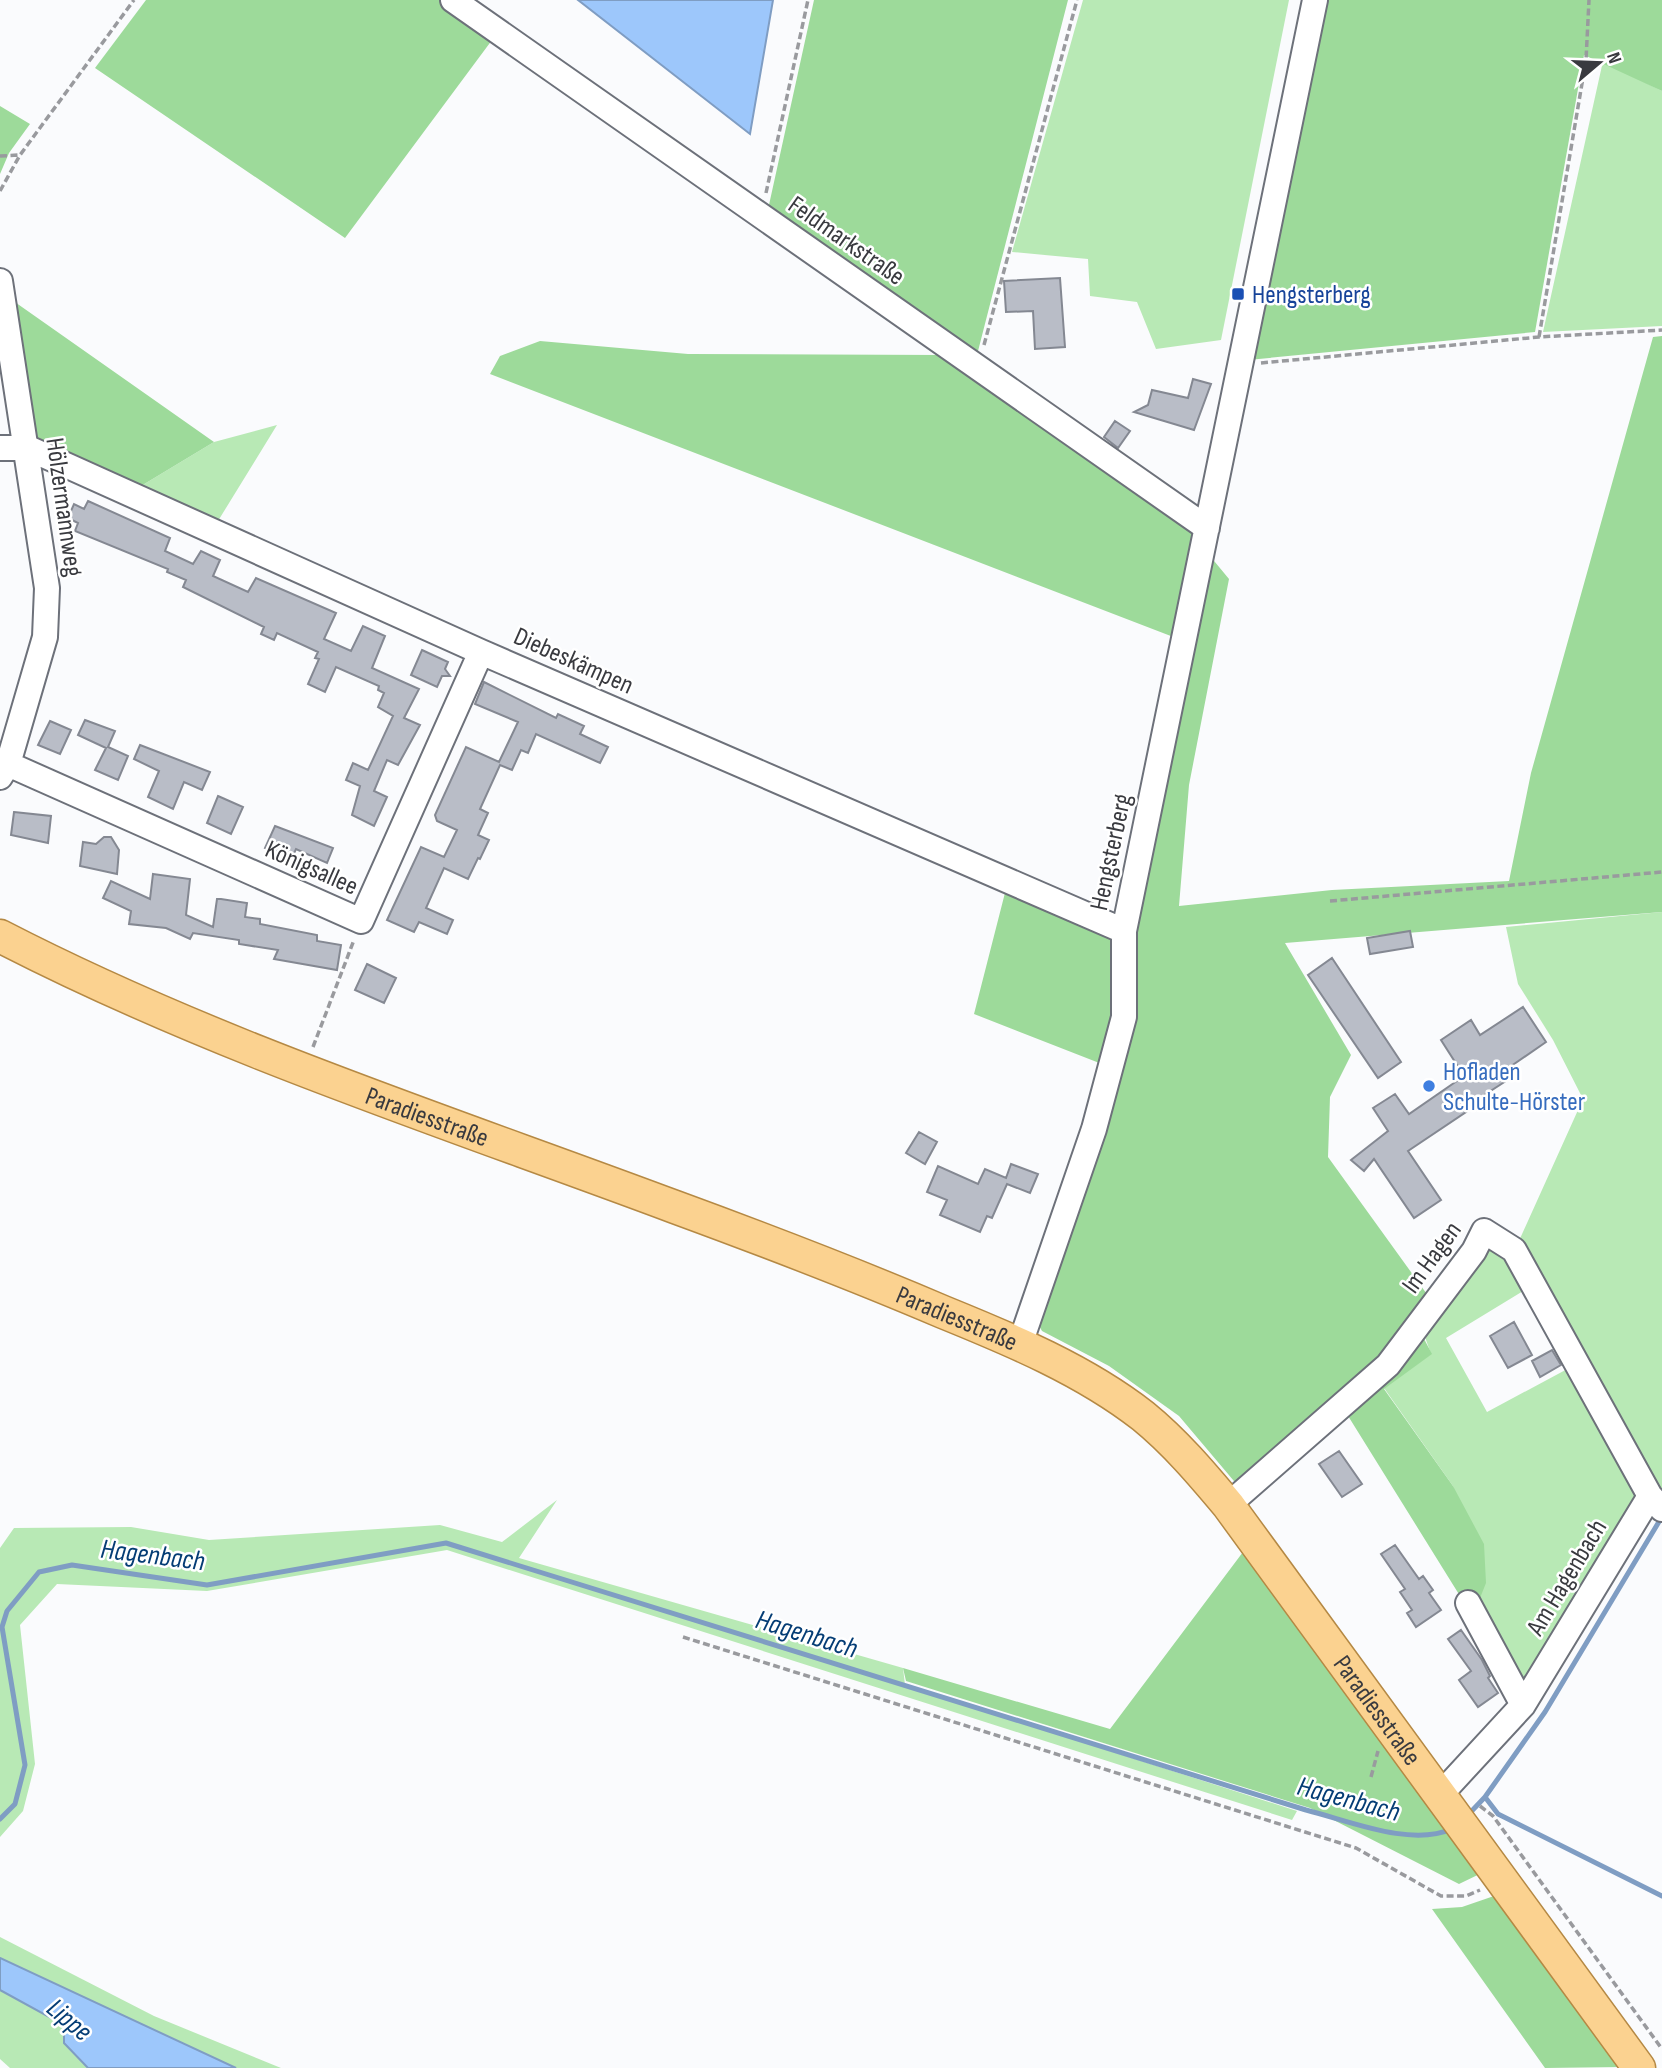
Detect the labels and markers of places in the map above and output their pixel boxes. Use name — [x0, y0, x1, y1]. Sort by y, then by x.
place label: Hengsterberg — [1252, 280, 1371, 311]
marker: Hengsterberg — [1230, 286, 1246, 302]
place label: Hofladen Schulte-Hörster — [1443, 1057, 1586, 1118]
marker: Hofladen Schulte-Hörster — [1421, 1078, 1437, 1094]

